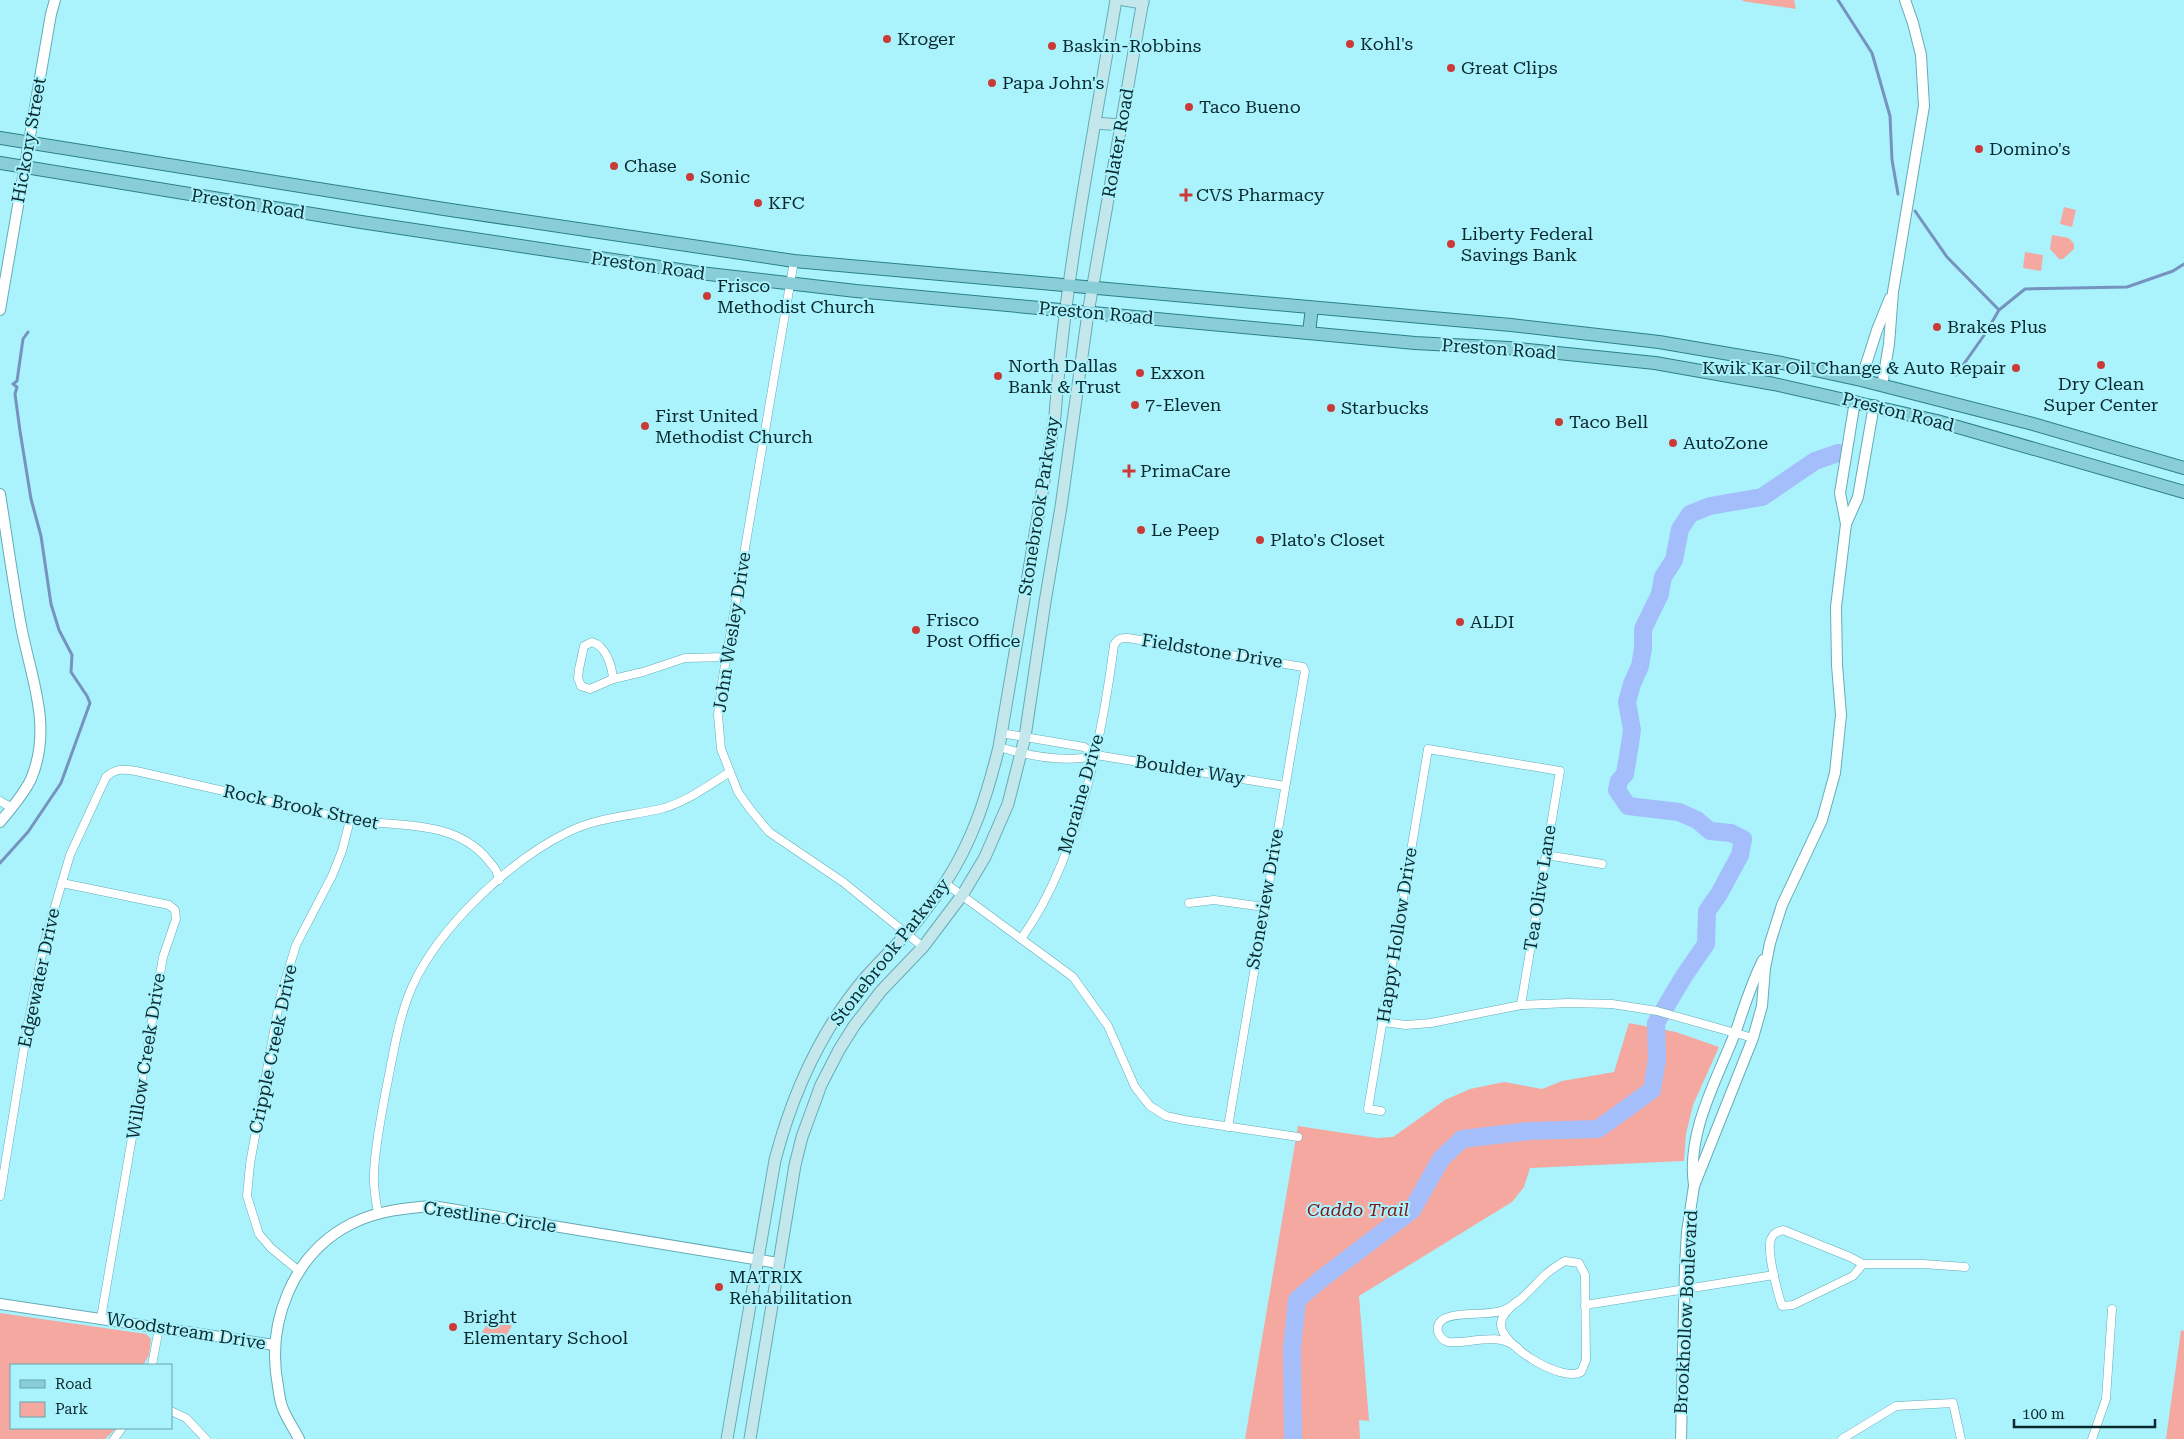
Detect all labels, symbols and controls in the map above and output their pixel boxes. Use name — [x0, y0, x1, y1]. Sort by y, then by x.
place label: Kroger — [897, 28, 955, 49]
marker: Kroger — [881, 33, 893, 45]
place label: Kohl's — [1360, 33, 1413, 54]
place label: Baskin-Robbins — [1062, 35, 1201, 56]
marker: Kohl's — [1344, 38, 1356, 50]
marker: Baskin-Robbins — [1046, 40, 1058, 52]
place label: Great Clips — [1461, 57, 1557, 78]
marker: Great Clips — [1445, 62, 1457, 74]
place label: Papa John's — [1002, 72, 1104, 93]
street label: Hickory Street — [7, 75, 50, 204]
marker: Papa John's — [986, 77, 998, 89]
street label: Rolater Road — [1098, 86, 1138, 199]
place label: Taco Bueno — [1199, 96, 1301, 117]
marker: Taco Bueno — [1183, 101, 1195, 113]
place label: Domino's — [1989, 138, 2070, 159]
marker: Domino's — [1973, 143, 1985, 155]
place label: Chase — [624, 155, 677, 176]
marker: Chase — [608, 160, 620, 172]
place label: Sonic — [700, 166, 750, 187]
marker: Sonic — [684, 171, 696, 183]
street label: Preston Road — [190, 184, 307, 223]
place label: CVS Pharmacy — [1196, 184, 1325, 205]
marker: CVS Pharmacy — [1180, 189, 1192, 201]
place label: KFC — [768, 192, 805, 213]
marker: KFC — [752, 197, 764, 209]
place label: Liberty Federal Savings Bank — [1461, 223, 1593, 265]
marker: Liberty Federal Savings Bank — [1445, 238, 1457, 250]
street label: Preston Road — [590, 247, 707, 284]
place label: Frisco Methodist Church — [717, 275, 875, 317]
marker: Frisco Methodist Church — [701, 290, 713, 302]
street label: Preston Road — [1038, 297, 1155, 328]
place label: Brakes Plus — [1947, 316, 2047, 337]
marker: Brakes Plus — [1931, 321, 1943, 333]
street label: Preston Road — [1441, 334, 1558, 363]
place label: North Dallas Bank & Trust — [1008, 355, 1121, 397]
place label: Kwik Kar Oil Change & Auto Repair — [1702, 357, 2006, 378]
marker: Dry Clean Super Center — [2095, 359, 2107, 371]
place label: Exxon — [1150, 362, 1206, 383]
marker: Kwik Kar Oil Change & Auto Repair — [2010, 362, 2022, 374]
marker: Exxon — [1134, 367, 1146, 379]
marker: North Dallas Bank & Trust — [992, 370, 1004, 382]
place label: Dry Clean Super Center — [2044, 373, 2158, 415]
street label: Preston Road — [1840, 387, 1957, 436]
place label: 7-Eleven — [1145, 394, 1222, 415]
place label: Starbucks — [1341, 397, 1429, 418]
marker: 7-Eleven — [1129, 399, 1141, 411]
marker: Starbucks — [1325, 402, 1337, 414]
place label: First United Methodist Church — [655, 405, 813, 447]
place label: Taco Bell — [1569, 411, 1649, 432]
street label: Stonebrook Parkway — [1014, 415, 1063, 597]
marker: Taco Bell — [1553, 416, 1565, 428]
marker: First United Methodist Church — [639, 420, 651, 432]
place label: AutoZone — [1683, 432, 1768, 453]
marker: AutoZone — [1667, 437, 1679, 449]
place label: PrimaCare — [1140, 460, 1231, 481]
marker: PrimaCare — [1122, 464, 1136, 478]
place label: Le Peep — [1151, 519, 1219, 540]
marker: Le Peep — [1135, 524, 1147, 536]
place label: Plato's Closet — [1270, 529, 1385, 550]
marker: Plato's Closet — [1254, 534, 1266, 546]
street label: John Wesley Drive — [708, 550, 755, 714]
place label: Frisco Post Office — [926, 609, 1020, 651]
place label: ALDI — [1470, 611, 1514, 632]
marker: ALDI — [1454, 616, 1466, 628]
marker: Frisco Post Office — [910, 624, 922, 636]
street label: Fieldstone Drive — [1140, 629, 1284, 672]
street label: Moraine Drive — [1053, 731, 1108, 856]
street label: Boulder Way — [1134, 750, 1247, 789]
street label: Rock Brook Street — [222, 780, 381, 833]
street label: Tea Olive Lane — [1519, 823, 1560, 953]
street label: Stoneview Drive — [1242, 827, 1287, 971]
street label: Happy Hollow Drive — [1372, 846, 1421, 1024]
street label: Stonebrook Parkway — [826, 874, 954, 1029]
street label: Edgewater Drive — [13, 906, 64, 1050]
street label: Cripple Creek Drive — [244, 962, 301, 1135]
street label: Willow Creek Drive — [122, 971, 169, 1141]
street label: Crestline Circle — [422, 1197, 558, 1236]
park label: Caddo Trail — [1307, 1199, 1409, 1220]
street label: Brookhollow Boulevard — [1670, 1209, 1701, 1415]
place label: MATRIX Rehabilitation — [729, 1266, 853, 1308]
marker: MATRIX Rehabilitation — [713, 1281, 725, 1293]
place label: Bright Elementary School — [463, 1306, 628, 1348]
street label: Woodstream Drive — [105, 1308, 267, 1354]
marker: Bright Elementary School — [447, 1321, 459, 1333]
legend — [10, 1364, 172, 1429]
text: Road — [55, 1375, 92, 1393]
scale bar — [2014, 1396, 2155, 1428]
text: Park — [55, 1400, 89, 1418]
text: 100 m — [2022, 1405, 2065, 1423]

